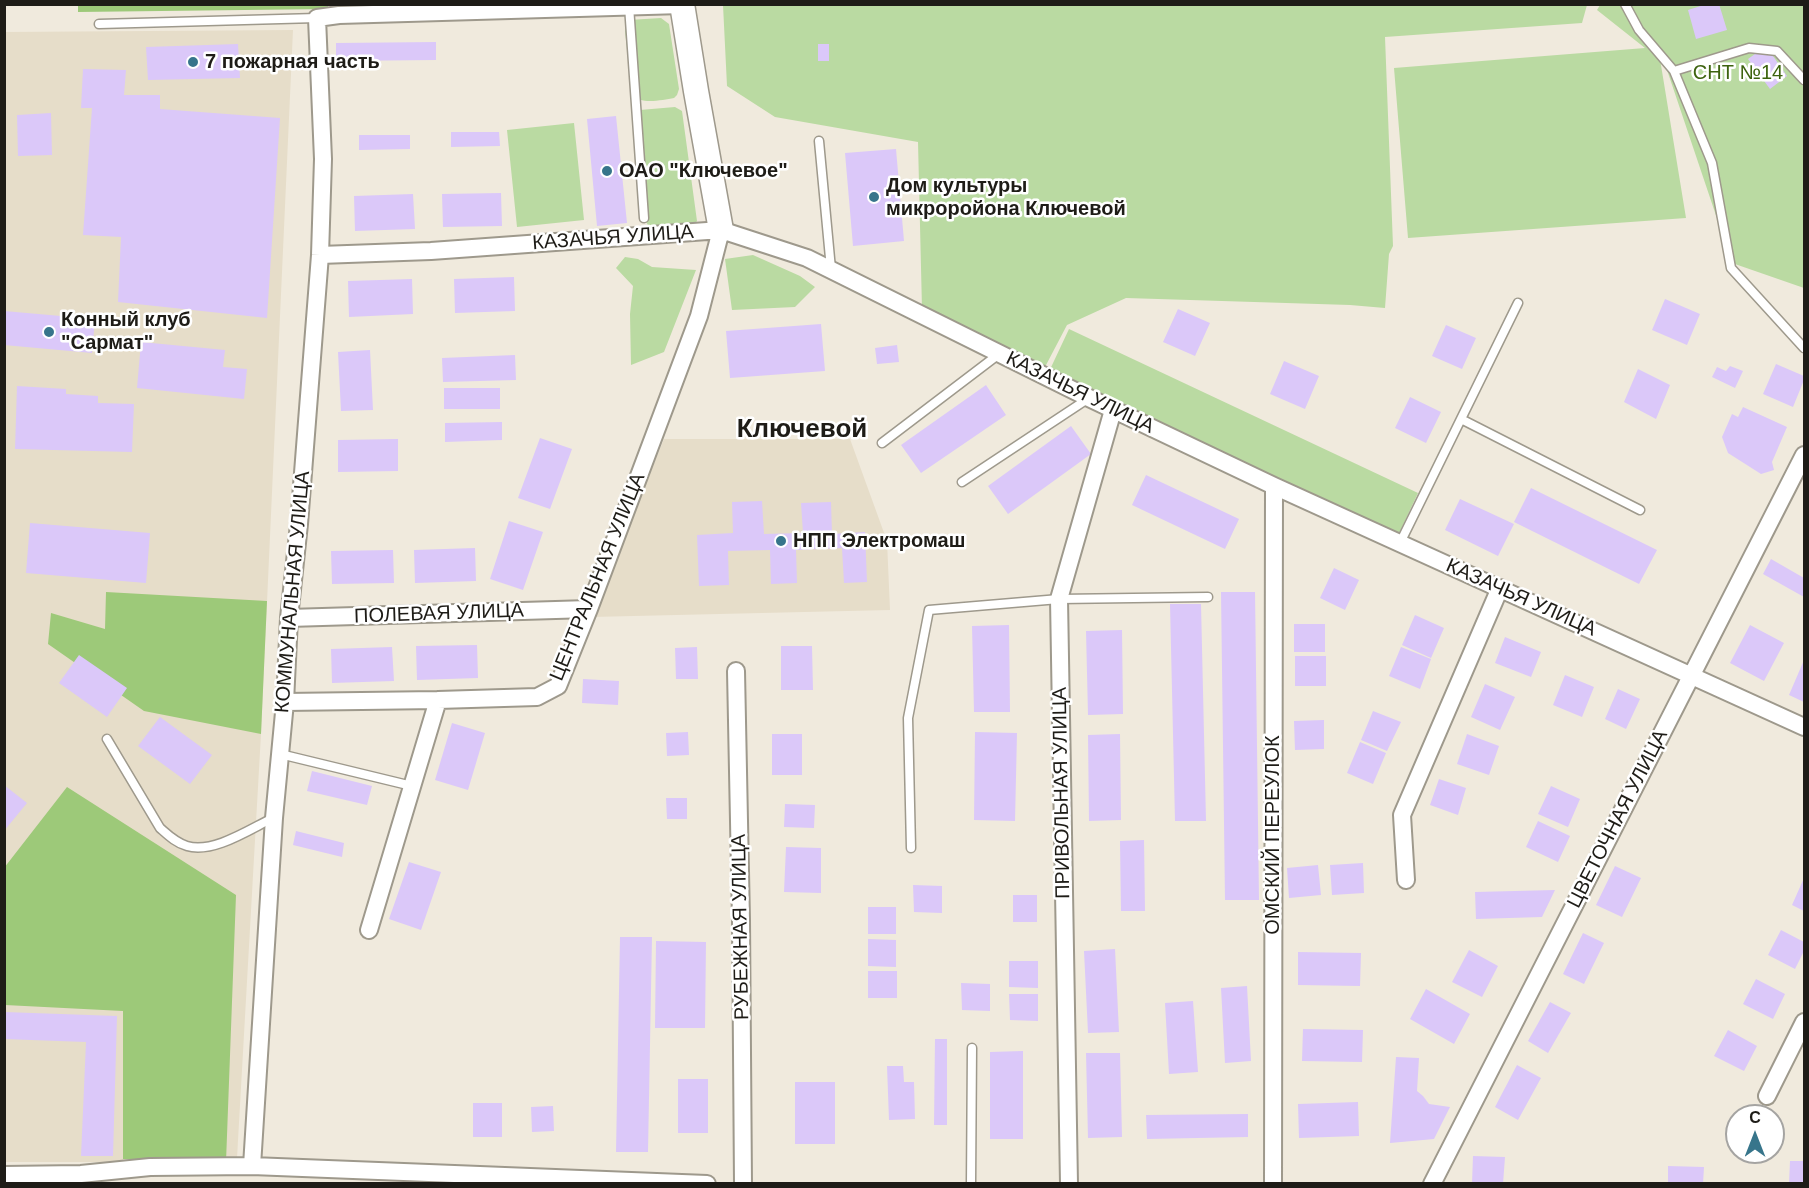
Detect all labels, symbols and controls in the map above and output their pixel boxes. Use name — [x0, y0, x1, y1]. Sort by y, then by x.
place label: 7 пожарная часть — [205, 50, 380, 74]
marker: 7 пожарная часть — [186, 55, 200, 69]
park label: СНТ №14 — [1693, 61, 1783, 85]
place label: ОАО "Ключевое" — [619, 159, 788, 183]
marker: ОАО "Ключевое" — [600, 164, 614, 178]
place label: Дом культуры микроройона Ключевой — [886, 174, 1126, 221]
marker: Дом культуры микроройона Ключевой — [867, 190, 881, 204]
street label: КАЗАЧЬЯ УЛИЦА — [531, 220, 695, 256]
place label: Конный клуб "Сармат" — [61, 308, 191, 355]
marker: Конный клуб "Сармат" — [42, 325, 56, 339]
street label: КАЗАЧЬЯ УЛИЦА — [1002, 347, 1158, 439]
district label: Ключевой — [737, 414, 867, 446]
street label: ЦЕНТРАЛЬНАЯ УЛИЦА — [545, 469, 651, 685]
street label: КОММУНАЛЬНАЯ УЛИЦА — [270, 470, 316, 714]
place label: НПП Электромаш — [793, 529, 965, 553]
marker: НПП Электромаш — [774, 534, 788, 548]
street label: КАЗАЧЬЯ УЛИЦА — [1442, 554, 1600, 642]
street label: ПОЛЕВАЯ УЛИЦА — [354, 599, 524, 629]
street label: ПРИВОЛЬНАЯ УЛИЦА — [1048, 687, 1076, 899]
street label: ЦВЕТОЧНАЯ УЛИЦА — [1563, 726, 1673, 912]
street label: ОМСКИЙ ПЕРЕУЛОК — [1261, 735, 1285, 935]
street label: РУБЕЖНАЯ УЛИЦА — [727, 834, 755, 1020]
north arrow — [1725, 1104, 1785, 1164]
text: С — [1749, 1109, 1761, 1126]

